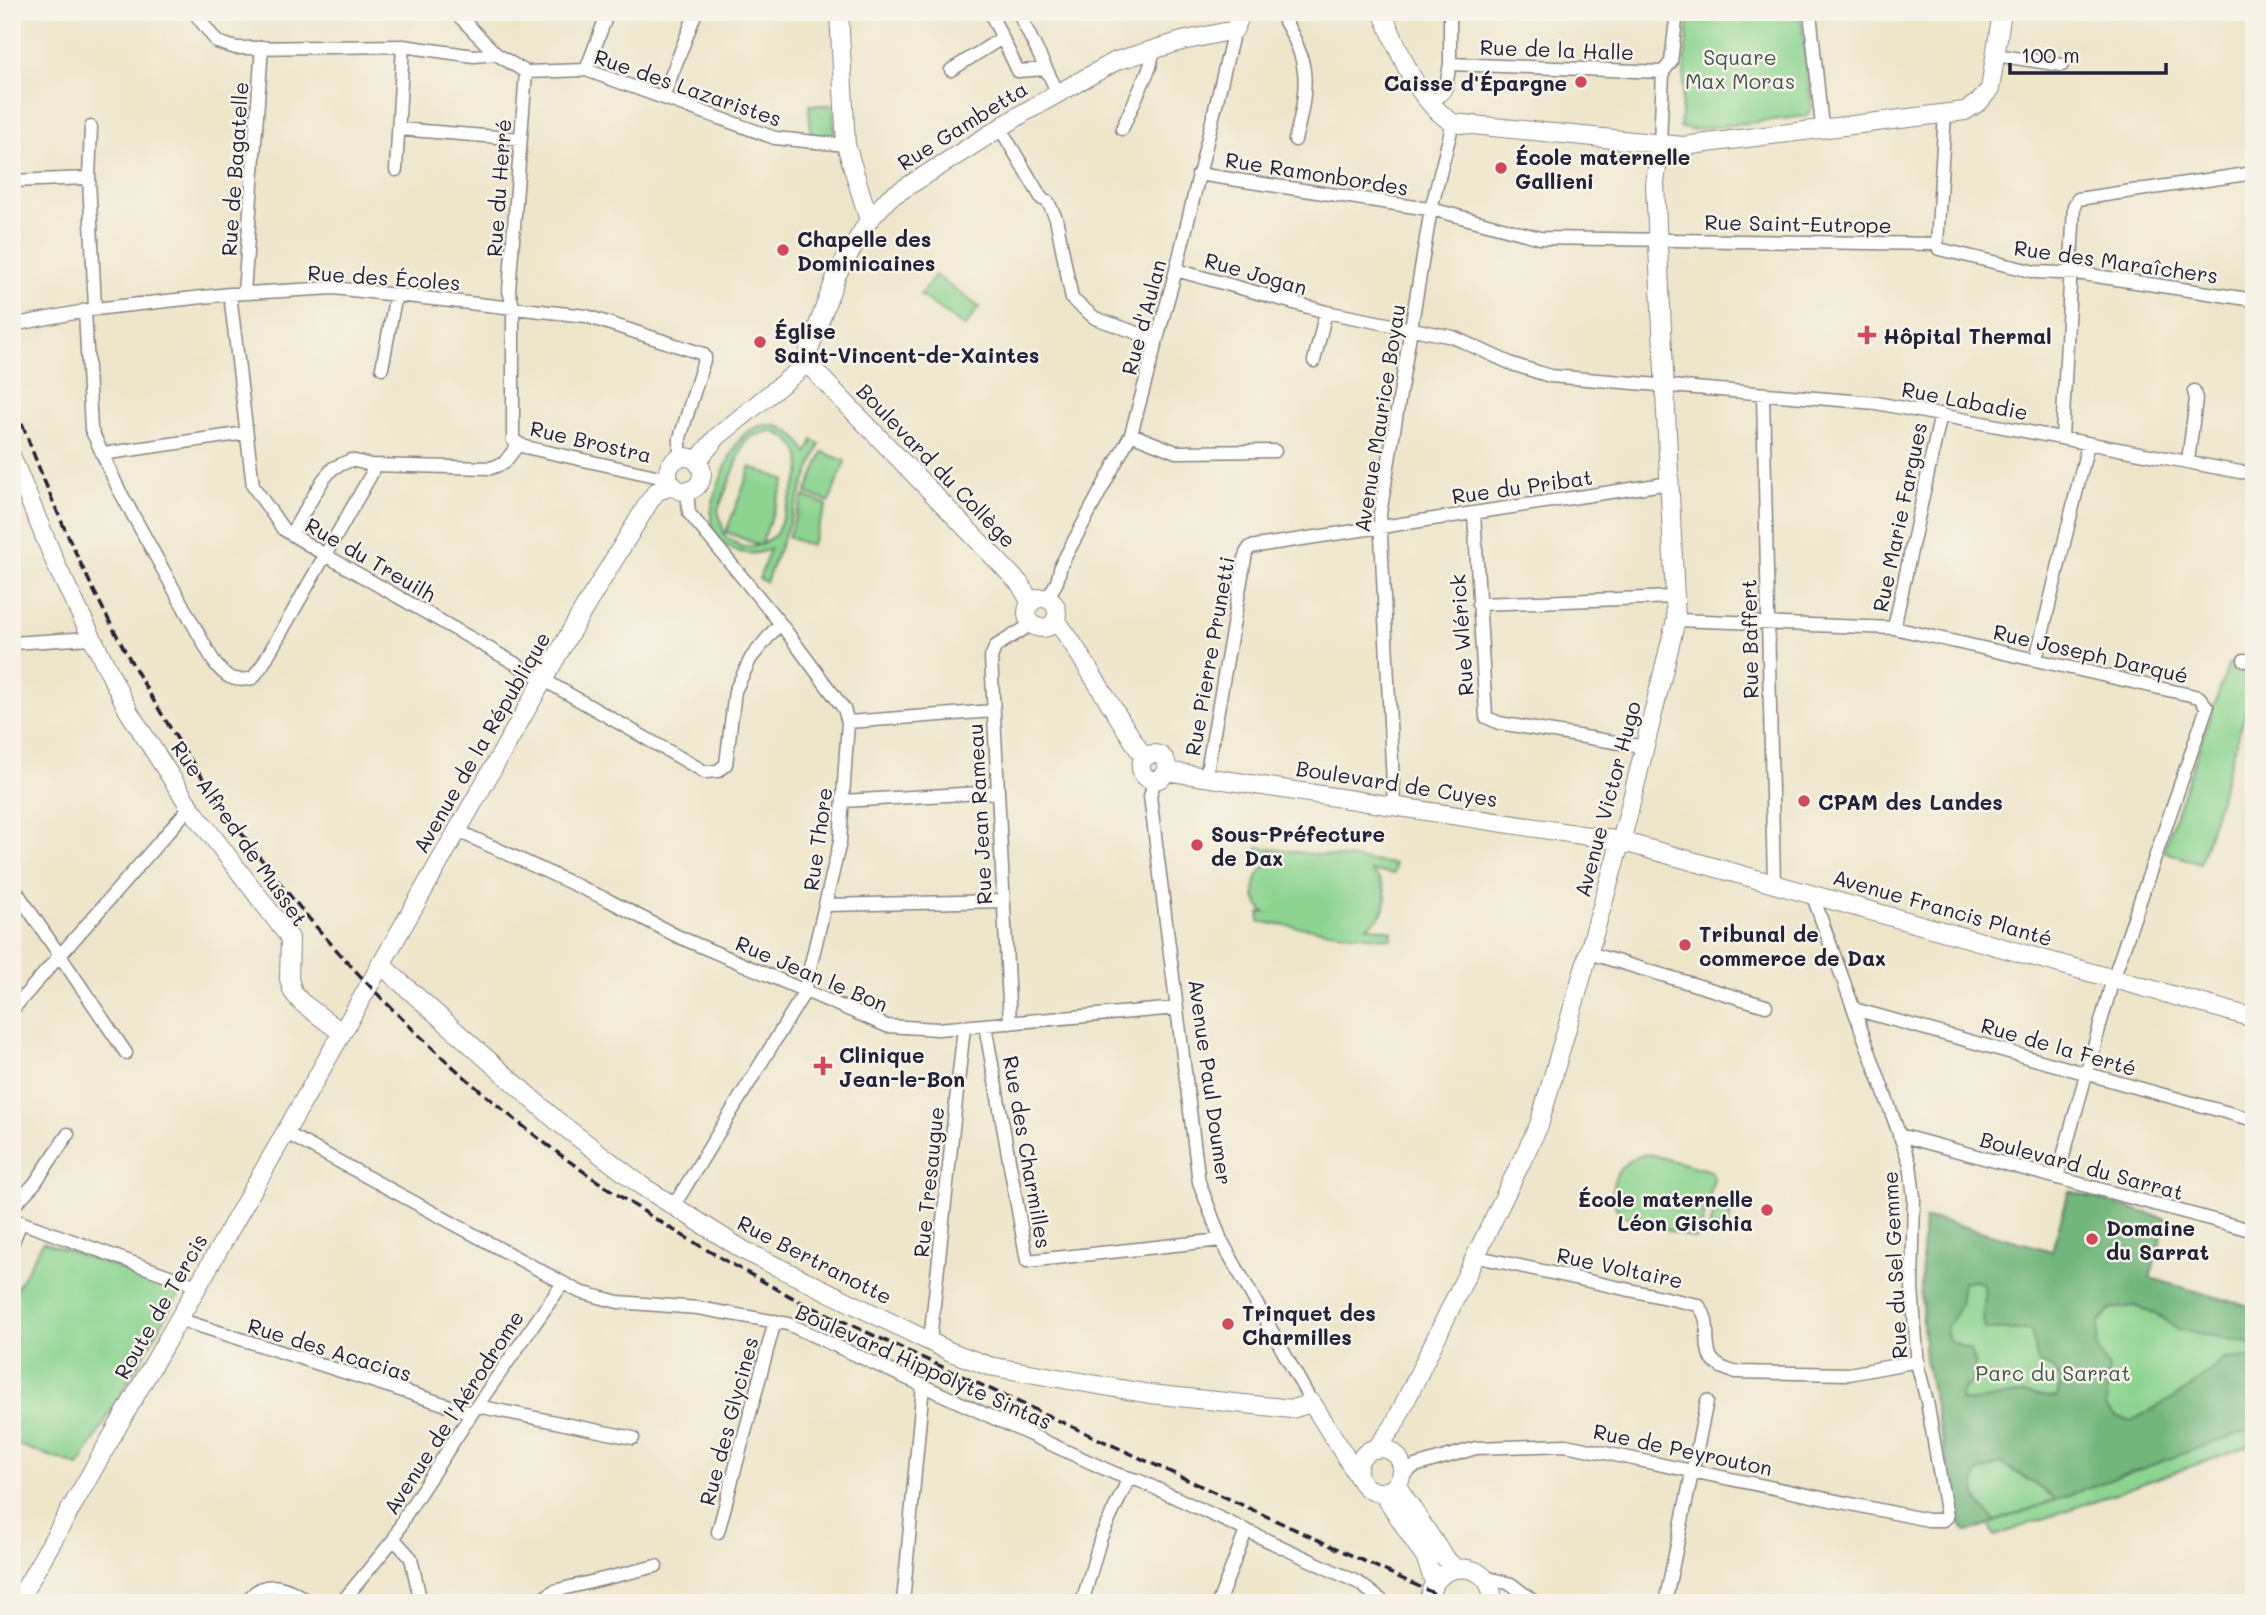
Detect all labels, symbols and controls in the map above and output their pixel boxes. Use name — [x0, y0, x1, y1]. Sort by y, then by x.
scale bar — [2010, 32, 2166, 76]
street label: Rue de la Halle — [1479, 33, 1635, 65]
text: 100 m — [2021, 41, 2080, 68]
street label: Rue des Lazaristes — [591, 42, 785, 132]
park label: Square Max Moras — [1685, 43, 1795, 94]
place label: Caisse d'Épargne — [1384, 69, 1567, 96]
street label: Rue Gambetta — [892, 74, 1032, 176]
marker: Caisse d'Épargne — [1573, 74, 1589, 90]
street label: Rue de Bagatelle — [214, 81, 254, 257]
street label: Rue du Herré — [480, 118, 516, 258]
place label: École maternelle Gallieni — [1515, 143, 1690, 194]
street label: Rue Ramonbordes — [1224, 145, 1410, 201]
marker: École maternelle Gallieni — [1493, 160, 1509, 176]
street label: Rue Saint-Eutrope — [1704, 208, 1892, 238]
place label: Chapelle des Dominicaines — [797, 225, 935, 276]
street label: Rue des Maraîchers — [2012, 233, 2220, 289]
marker: Chapelle des Dominicaines — [775, 242, 791, 258]
street label: Rue Jogan — [1202, 245, 1310, 301]
street label: Rue d'Aulan — [1115, 256, 1171, 378]
street label: Rue des Écoles — [307, 258, 461, 296]
street label: Avenue Maurice Boyau — [1348, 302, 1410, 534]
place label: Église Saint-Vincent-de-Xaintes — [774, 317, 1039, 368]
place label: Hôpital Thermal — [1883, 322, 2052, 349]
marker: Hôpital Thermal — [1857, 325, 1877, 345]
marker: Église Saint-Vincent-de-Xaintes — [752, 334, 768, 350]
street label: Rue Labadie — [1900, 375, 2030, 425]
street label: Boulevard du Collège — [852, 377, 1022, 553]
street label: Rue Brostra — [528, 414, 654, 468]
street label: Rue Marie Fargues — [1866, 420, 1932, 614]
street label: Rue du Pribat — [1450, 463, 1594, 509]
street label: Rue du Treuilh — [301, 511, 441, 607]
street label: Rue Pierre Prunetti — [1178, 554, 1240, 758]
street label: Rue Wlérick — [1443, 573, 1479, 697]
street label: Rue Baffert — [1734, 579, 1764, 699]
street label: Rue Joseph Darqué — [1991, 617, 2191, 689]
street label: Avenue de la République — [406, 626, 556, 858]
street label: Avenue Victor Hugo — [1568, 698, 1646, 900]
street label: Rue Jean Rameau — [961, 723, 997, 905]
street label: Rue Alfred de Musset — [166, 735, 314, 931]
street label: Boulevard de Cuyes — [1294, 754, 1500, 812]
street label: Rue Thore — [796, 786, 838, 892]
place label: CPAM des Landes — [1818, 788, 2003, 815]
marker: CPAM des Landes — [1796, 793, 1812, 809]
place label: Sous-Préfecture de Dax — [1211, 820, 1385, 871]
marker: Sous-Préfecture de Dax — [1189, 837, 1205, 853]
street label: Avenue Francis Planté — [1830, 863, 2056, 951]
place label: Tribunal de commerce de Dax — [1699, 920, 1886, 971]
street label: Rue Jean le Bon — [732, 929, 892, 1017]
marker: Tribunal de commerce de Dax — [1677, 937, 1693, 953]
street label: Avenue Paul Doumer — [1183, 977, 1239, 1187]
street label: Rue de la Ferté — [1978, 1011, 2140, 1081]
place label: Clinique Jean-le-Bon — [839, 1041, 965, 1092]
street label: Rue des Charmilles — [998, 1053, 1058, 1251]
marker: Clinique Jean-le-Bon — [813, 1056, 833, 1076]
street label: Rue Tresaugue — [907, 1105, 949, 1259]
street label: Boulevard du Sarrat — [1977, 1125, 2187, 1205]
street label: Rue du Sel Gemme — [1876, 1170, 1912, 1360]
place label: École maternelle Léon Gischia — [1578, 1185, 1753, 1236]
marker: École maternelle Léon Gischia — [1759, 1202, 1775, 1218]
street label: Rue Bertranotte — [733, 1208, 897, 1310]
place label: Domaine du Sarrat — [2106, 1214, 2209, 1265]
street label: Route de Tercis — [107, 1228, 213, 1384]
marker: Domaine du Sarrat — [2084, 1231, 2100, 1247]
street label: Rue Voltaire — [1555, 1240, 1685, 1294]
street label: Boulevard Hippolyte Sintas — [792, 1297, 1056, 1435]
place label: Trinquet des Charmilles — [1242, 1299, 1376, 1350]
street label: Avenue de l'Aérodrome — [377, 1305, 529, 1519]
street label: Rue des Acacias — [245, 1311, 415, 1387]
marker: Trinquet des Charmilles — [1220, 1316, 1236, 1332]
street label: Rue des Glycines — [693, 1334, 763, 1508]
park label: Parc du Sarrat — [1975, 1359, 2131, 1386]
street label: Rue de Peyrouton — [1591, 1417, 1775, 1481]

